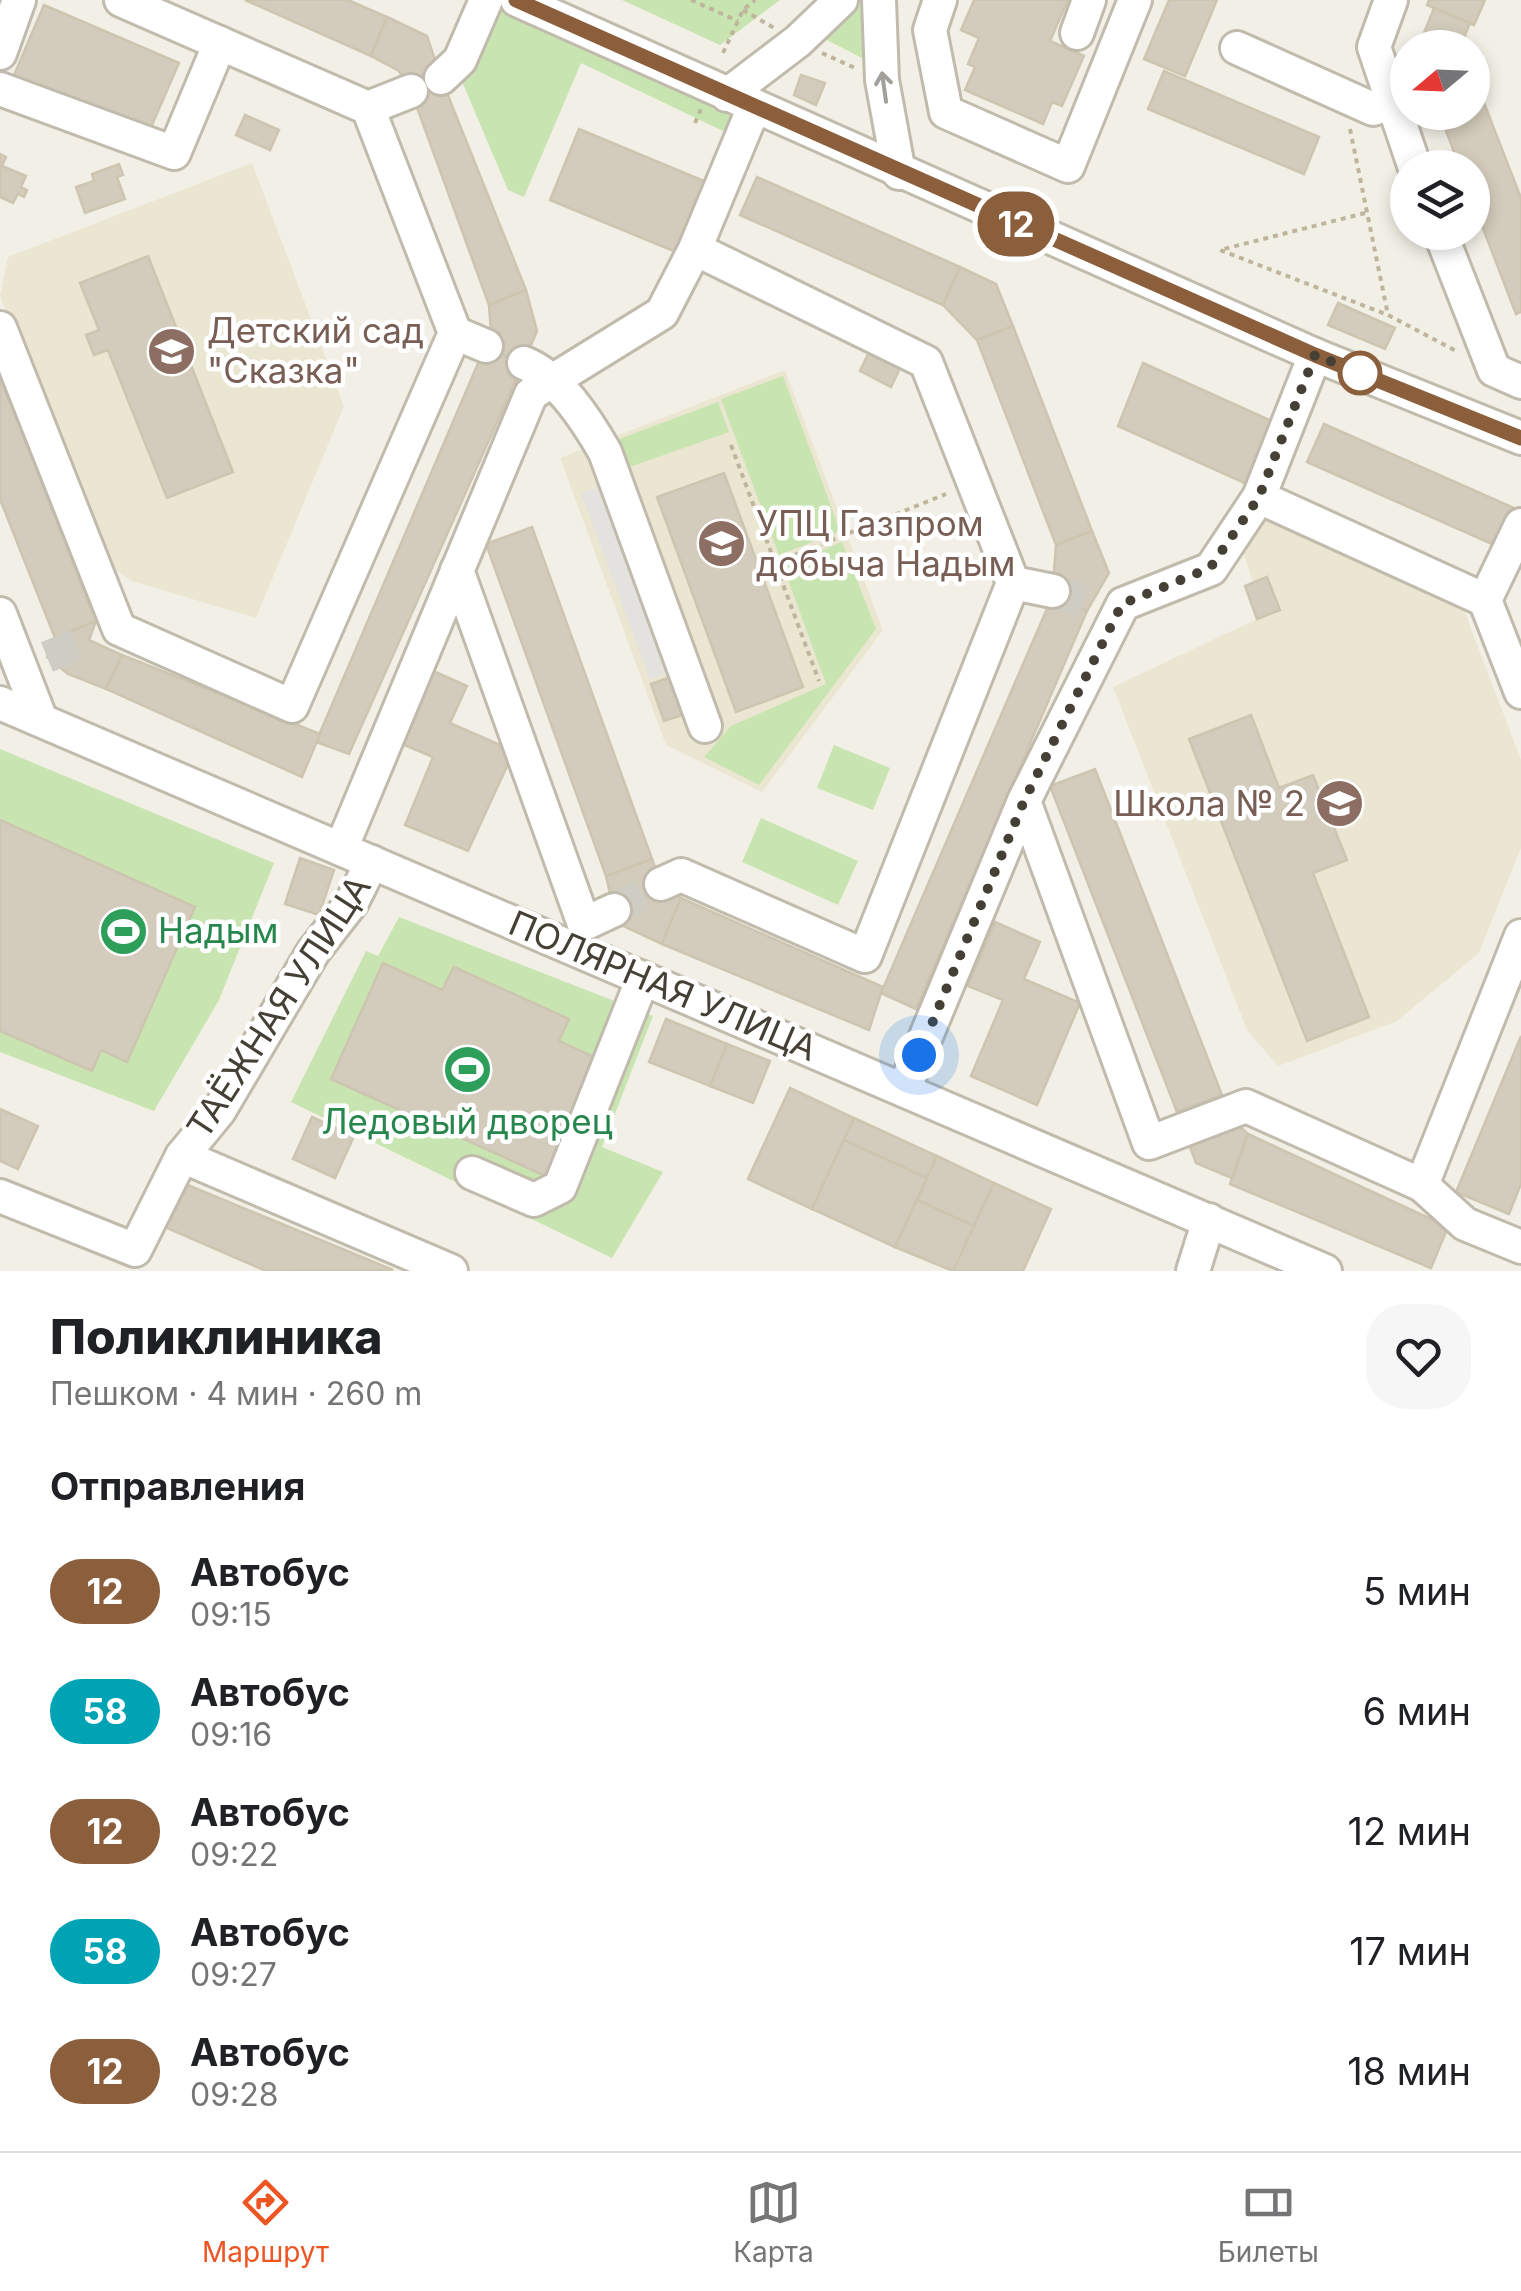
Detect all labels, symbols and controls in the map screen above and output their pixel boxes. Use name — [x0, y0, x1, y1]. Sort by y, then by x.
north arrow — [1390, 30, 1490, 130]
map controls — [1390, 30, 1490, 250]
one-way arrow — [875, 71, 893, 104]
button: layers — [1390, 150, 1490, 250]
line badge: 12 — [971, 192, 1061, 256]
text: 12 — [997, 203, 1035, 245]
place label: Детский сад "Сказка" — [207, 309, 424, 391]
school or university icon: Детский сад "Сказка" — [146, 325, 198, 377]
unlabelled marker — [1339, 352, 1381, 394]
place label: УПЦ Газпром добыча Надым — [756, 502, 1016, 584]
school or university icon: УПЦ Газпром добыча Надым — [695, 518, 747, 570]
school or university icon: Школа № 2 — [1314, 778, 1366, 830]
place label: Школа № 2 — [1113, 782, 1305, 824]
street label: ТАЁЖНАЯ УЛИЦА — [178, 867, 379, 1146]
street label: ПОЛЯРНАЯ УЛИЦА — [503, 901, 824, 1069]
sports icon: Надым — [97, 905, 149, 957]
place label: Надым — [158, 909, 278, 951]
your location — [894, 1030, 944, 1080]
sports icon: Ледовый дворец — [441, 1044, 493, 1096]
place label: Ледовый дворец — [321, 1100, 613, 1142]
button: heart — [1366, 1304, 1471, 1409]
text: Поликлиника — [50, 1307, 383, 1366]
text: Пешком · 4 мин · 260 m — [50, 1374, 422, 1413]
text: Отправления — [50, 1463, 305, 1509]
text: Автобус — [190, 1549, 350, 1595]
text: 5 мин — [1363, 1568, 1471, 1614]
text: 12 — [86, 1570, 124, 1612]
text: 09:15 — [190, 1595, 272, 1634]
text: Автобус — [190, 1669, 350, 1715]
text: 6 мин — [1363, 1688, 1471, 1734]
text: 58 — [82, 1690, 128, 1732]
text: 09:16 — [190, 1715, 272, 1754]
text: Автобус — [190, 1789, 350, 1835]
text: 12 мин — [1347, 1808, 1471, 1854]
text: 12 — [86, 1810, 124, 1852]
text: 09:22 — [190, 1835, 278, 1874]
text: Автобус — [190, 1909, 350, 1955]
text: 17 мин — [1349, 1928, 1471, 1974]
text: 58 — [82, 1930, 128, 1972]
text: 09:27 — [190, 1955, 277, 1994]
text: Автобус — [190, 2029, 350, 2075]
text: 18 мин — [1347, 2048, 1471, 2094]
text: 12 — [86, 2050, 124, 2092]
text: 09:28 — [190, 2075, 279, 2114]
tab: Маршрут — [202, 2175, 329, 2269]
tab: Карта — [733, 2175, 814, 2269]
tab: Билеты — [1218, 2175, 1319, 2269]

